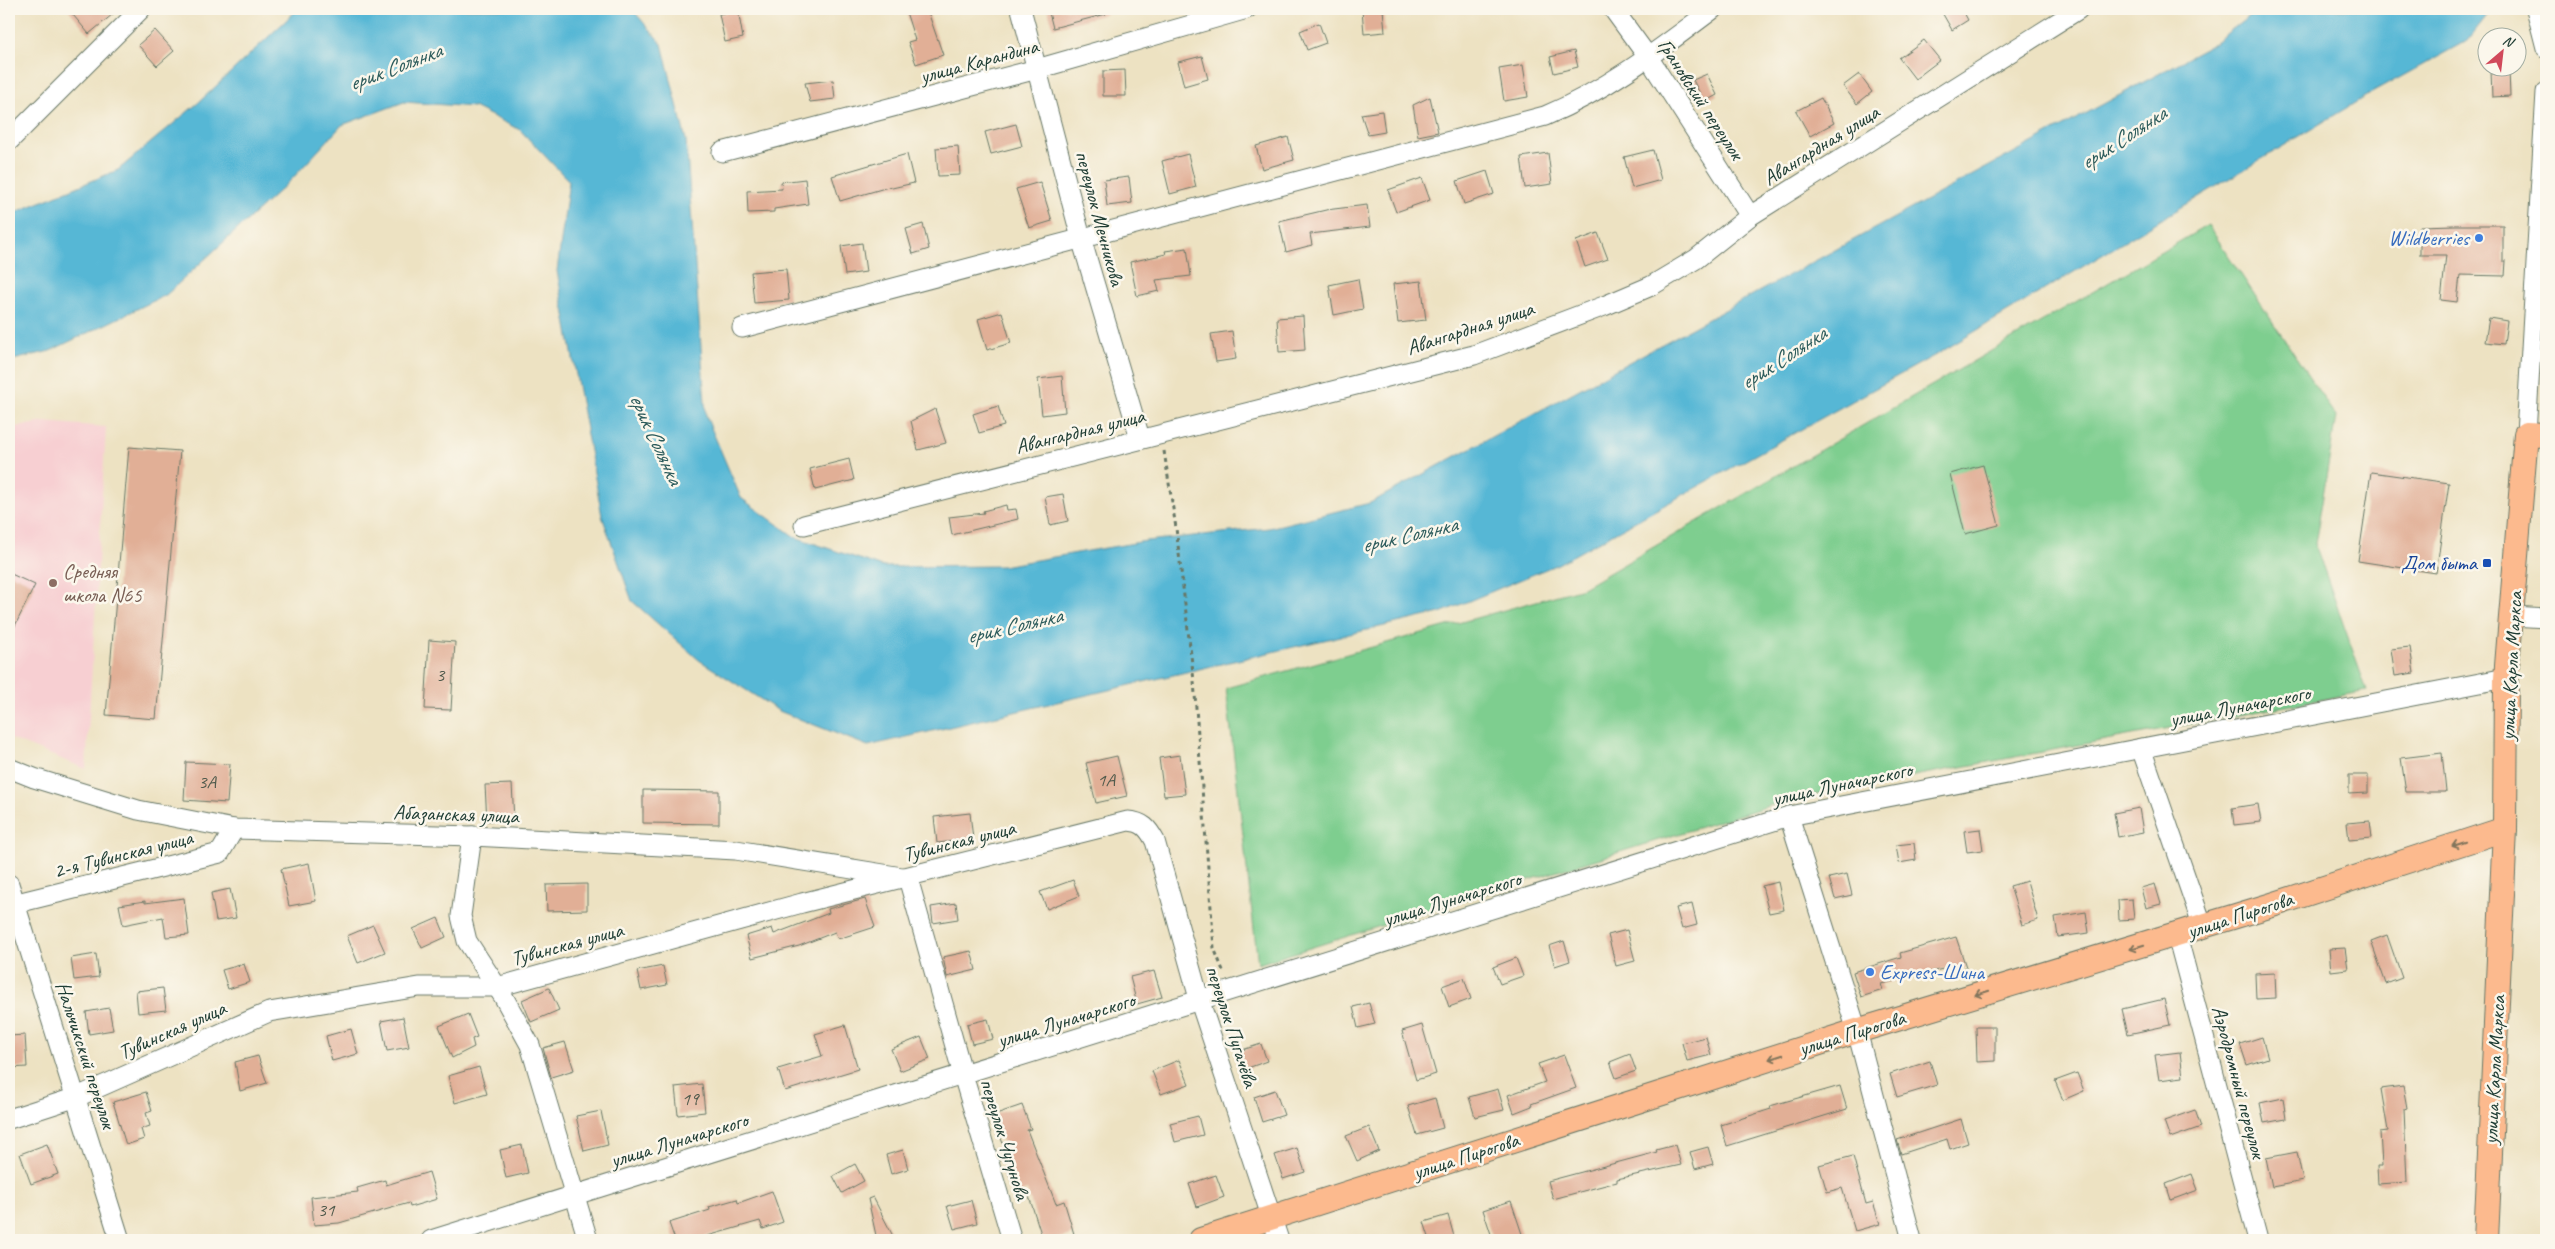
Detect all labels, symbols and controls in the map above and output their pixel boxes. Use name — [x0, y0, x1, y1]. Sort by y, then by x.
north arrow — [2478, 28, 2528, 78]
text: N — [2500, 31, 2518, 52]
street label: улица Карандина — [915, 32, 1043, 90]
street label: Грановский переулок — [1652, 33, 1751, 166]
water label: ерик Солянка — [345, 36, 447, 98]
street label: Авангардная улица — [1758, 98, 1886, 191]
water label: ерик Солянка — [2075, 99, 2173, 176]
street label: переулок Мечникова — [1069, 148, 1131, 290]
place label: Wildberries — [2389, 225, 2471, 251]
marker: Wildberries — [2473, 232, 2485, 244]
street label: Авангардная улица — [1403, 295, 1539, 361]
water label: ерик Солянка — [1735, 319, 1833, 396]
water label: ерик Солянка — [623, 389, 690, 491]
street label: Авангардная улица — [1013, 402, 1149, 460]
water label: ерик Солянка — [1358, 510, 1462, 560]
place label: Дом быта — [2401, 550, 2479, 576]
marker: Дом быта — [2481, 557, 2493, 569]
place label: Средняя школа N65 — [63, 558, 143, 608]
marker: Средняя школа N65 — [47, 577, 59, 589]
street label: улица Карла Маркса — [2494, 589, 2528, 743]
water label: ерик Солянка — [963, 601, 1067, 651]
house number: 3 — [436, 663, 446, 687]
street label: улица Луначарского — [2166, 679, 2315, 733]
street label: улица Луначарского — [1768, 756, 1917, 812]
house number: 1А — [1097, 768, 1117, 792]
house number: 3А — [198, 770, 218, 794]
street label: Абазанская улица — [393, 799, 521, 829]
street label: Тувинская улица — [900, 814, 1020, 868]
street label: 2-я Тувинская улица — [51, 824, 197, 884]
one-way arrow — [2452, 840, 2467, 849]
street label: улица Луначарского — [1378, 865, 1526, 933]
street label: улица Пирогова — [2182, 885, 2298, 945]
street label: Тувинская улица — [508, 916, 628, 971]
one-way arrow — [2130, 942, 2146, 952]
place label: Express-Шина — [1880, 959, 1985, 985]
street label: переулок Пугачёва — [1200, 962, 1265, 1092]
marker: Express-Шина — [1864, 966, 1876, 978]
street label: Нальчикский переулок — [50, 978, 123, 1134]
street label: улица Луначарского — [992, 986, 1140, 1054]
one-way arrow — [1974, 989, 1990, 999]
street label: улица Карла Маркса — [2477, 993, 2511, 1147]
street label: Тувинская улица — [114, 994, 231, 1065]
street label: Аэродромный переулок — [2206, 1003, 2272, 1163]
street label: улица Пирогова — [1794, 1004, 1910, 1062]
one-way arrow — [1769, 1052, 1785, 1062]
street label: переулок Чугунова — [974, 1075, 1036, 1204]
house number: 19 — [681, 1087, 700, 1111]
street label: улица Луначарского — [605, 1106, 753, 1174]
street label: улица Пирогова — [1408, 1126, 1524, 1186]
house number: 31 — [317, 1198, 336, 1222]

